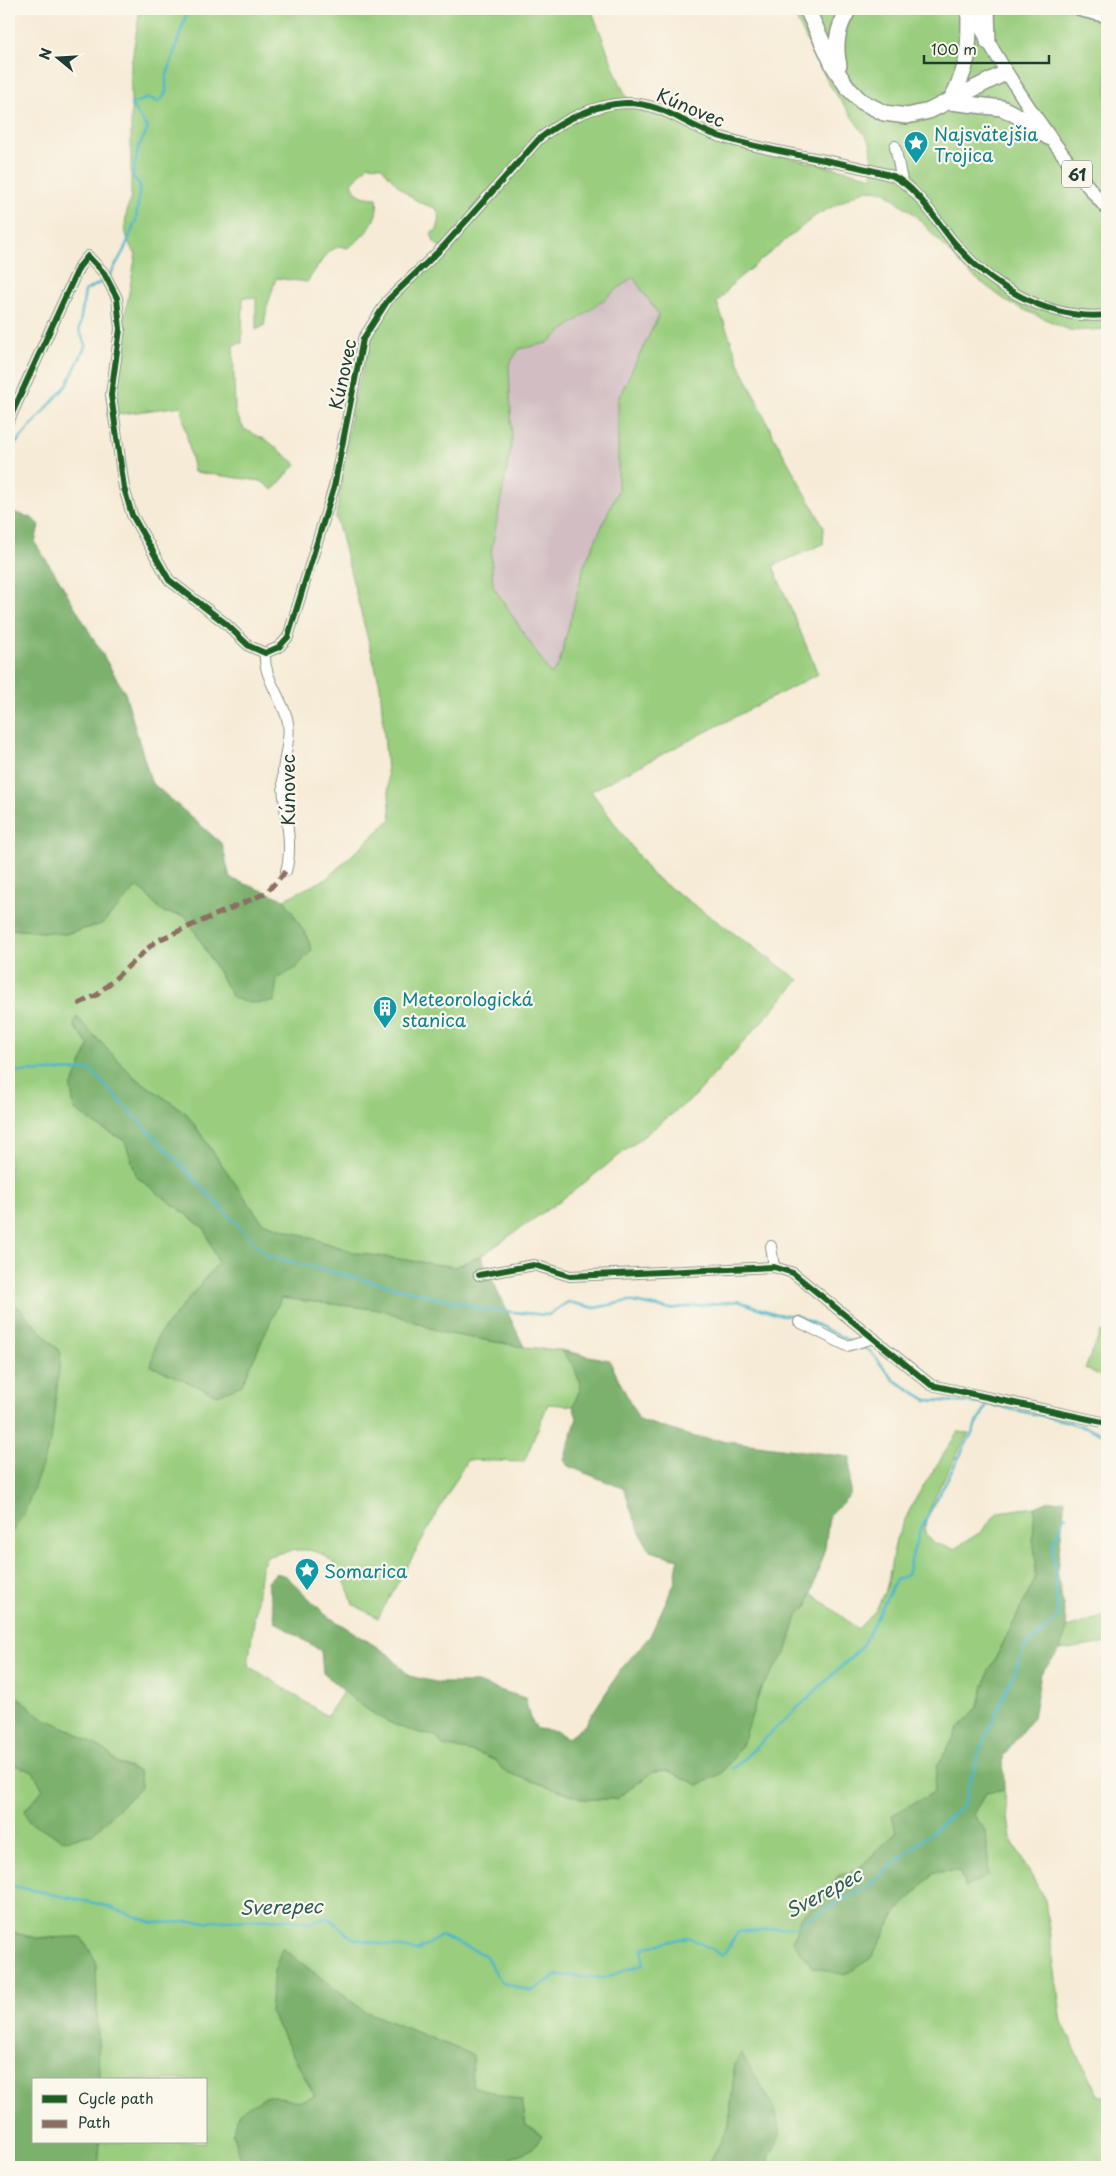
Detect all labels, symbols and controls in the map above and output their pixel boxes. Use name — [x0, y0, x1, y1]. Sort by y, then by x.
north arrow — [32, 32, 82, 82]
scale bar — [924, 32, 1048, 64]
text: 100 m — [931, 37, 977, 60]
text: N — [33, 45, 57, 62]
street label: Kúnovec — [653, 81, 729, 133]
place label: Najsvätejšia Trojica — [934, 120, 1038, 168]
place icon: Najsvätejšia Trojica — [903, 130, 929, 164]
road number: 61 — [1062, 160, 1092, 188]
street label: Kúnovec — [321, 336, 363, 412]
street label: Kúnovec — [274, 754, 301, 826]
place label: Meteorologická stanica — [402, 985, 534, 1033]
building icon: Meteorologická stanica — [372, 995, 398, 1029]
place icon: Somarica — [294, 1557, 320, 1591]
place label: Somarica — [324, 1557, 408, 1584]
water label: Sverepec — [780, 1859, 868, 1924]
water label: Sverepec — [239, 1891, 325, 1921]
legend — [32, 2078, 208, 2144]
text: Cycle path — [78, 2086, 154, 2109]
text: Path — [78, 2110, 110, 2133]

